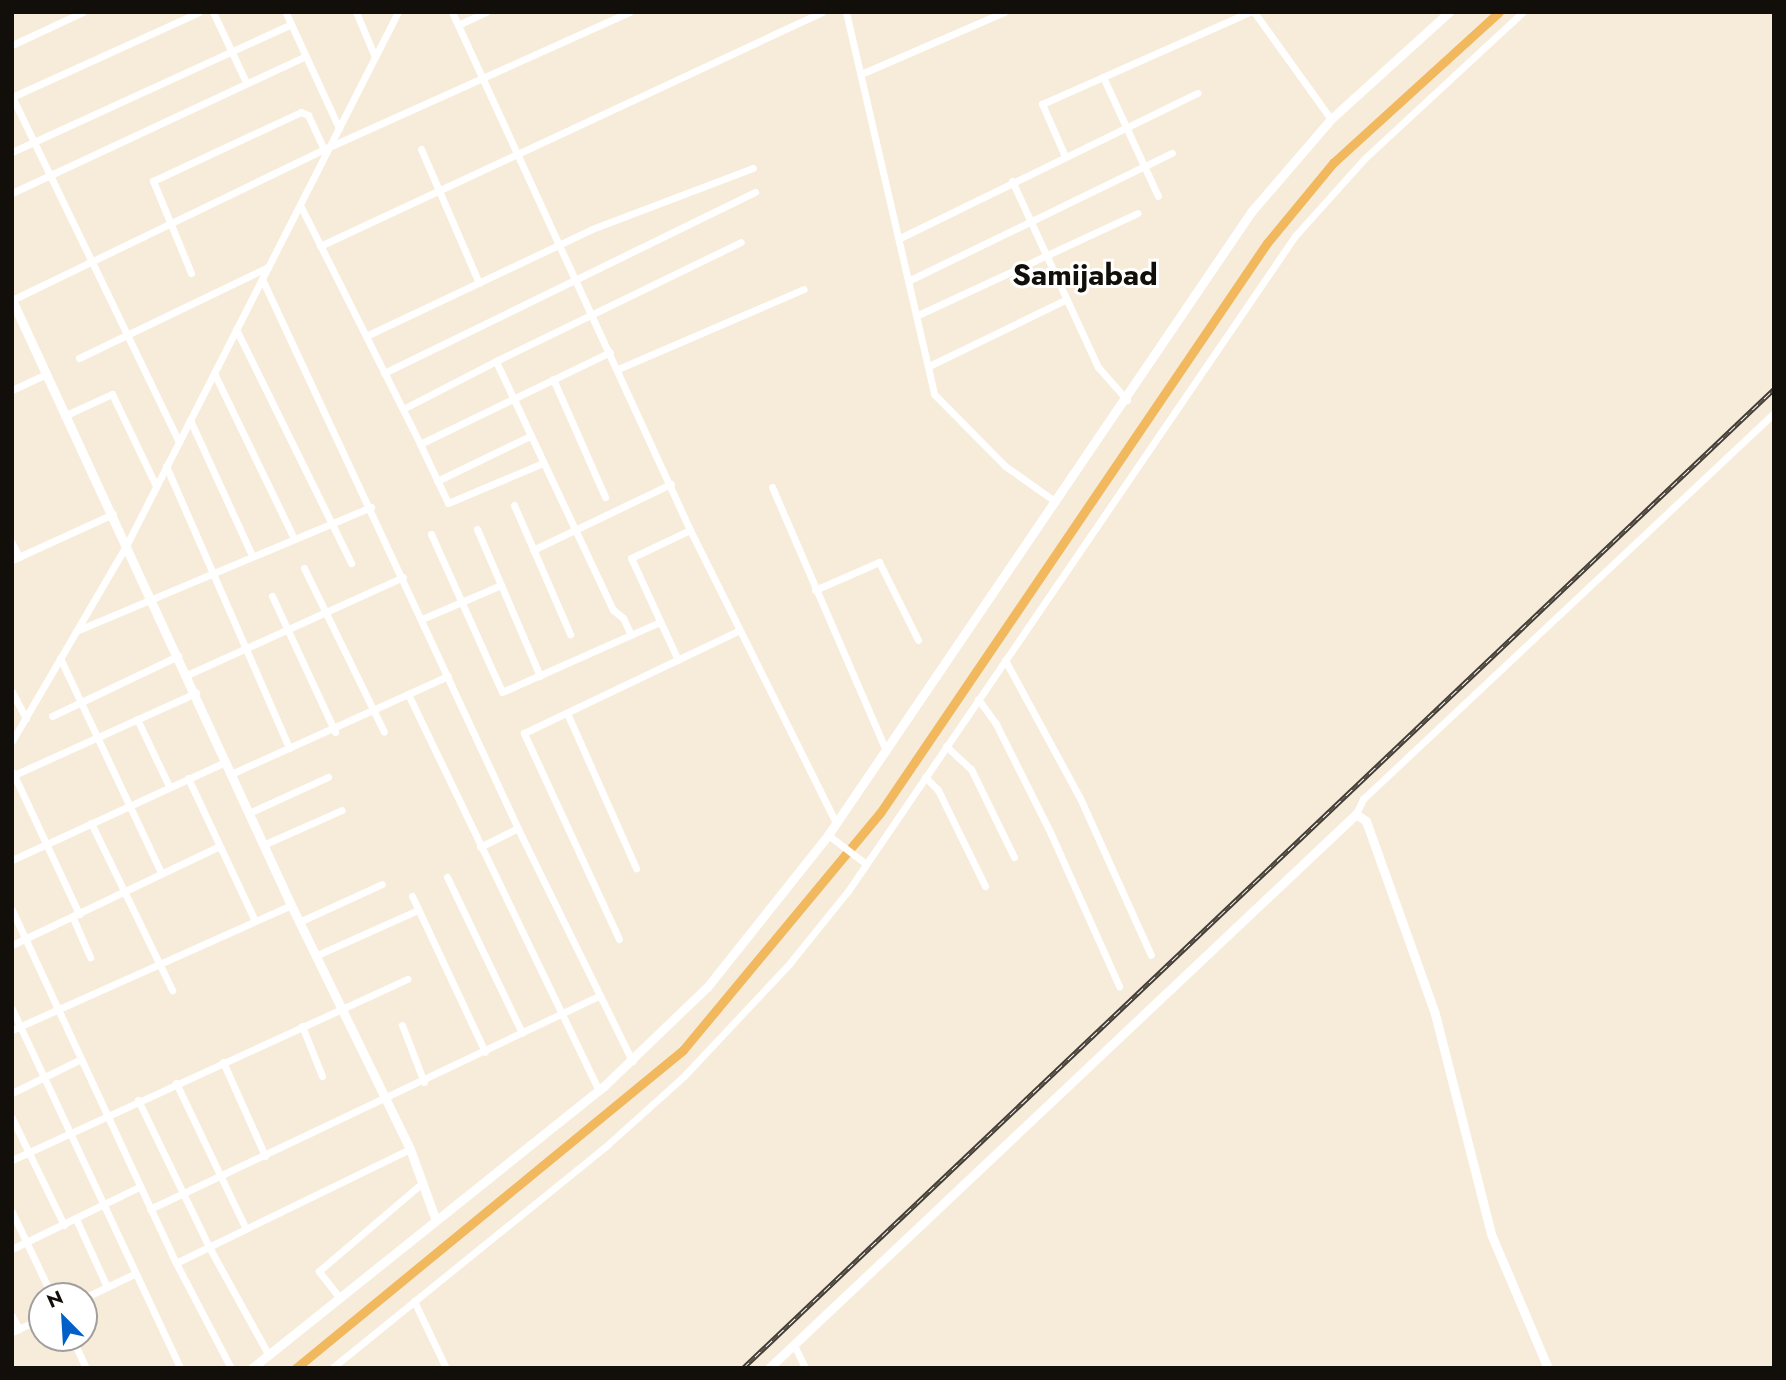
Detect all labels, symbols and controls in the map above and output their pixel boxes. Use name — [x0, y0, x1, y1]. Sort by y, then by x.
district label: Samijabad — [1012, 257, 1158, 293]
north arrow — [28, 1282, 98, 1352]
text: N — [43, 1284, 67, 1315]

